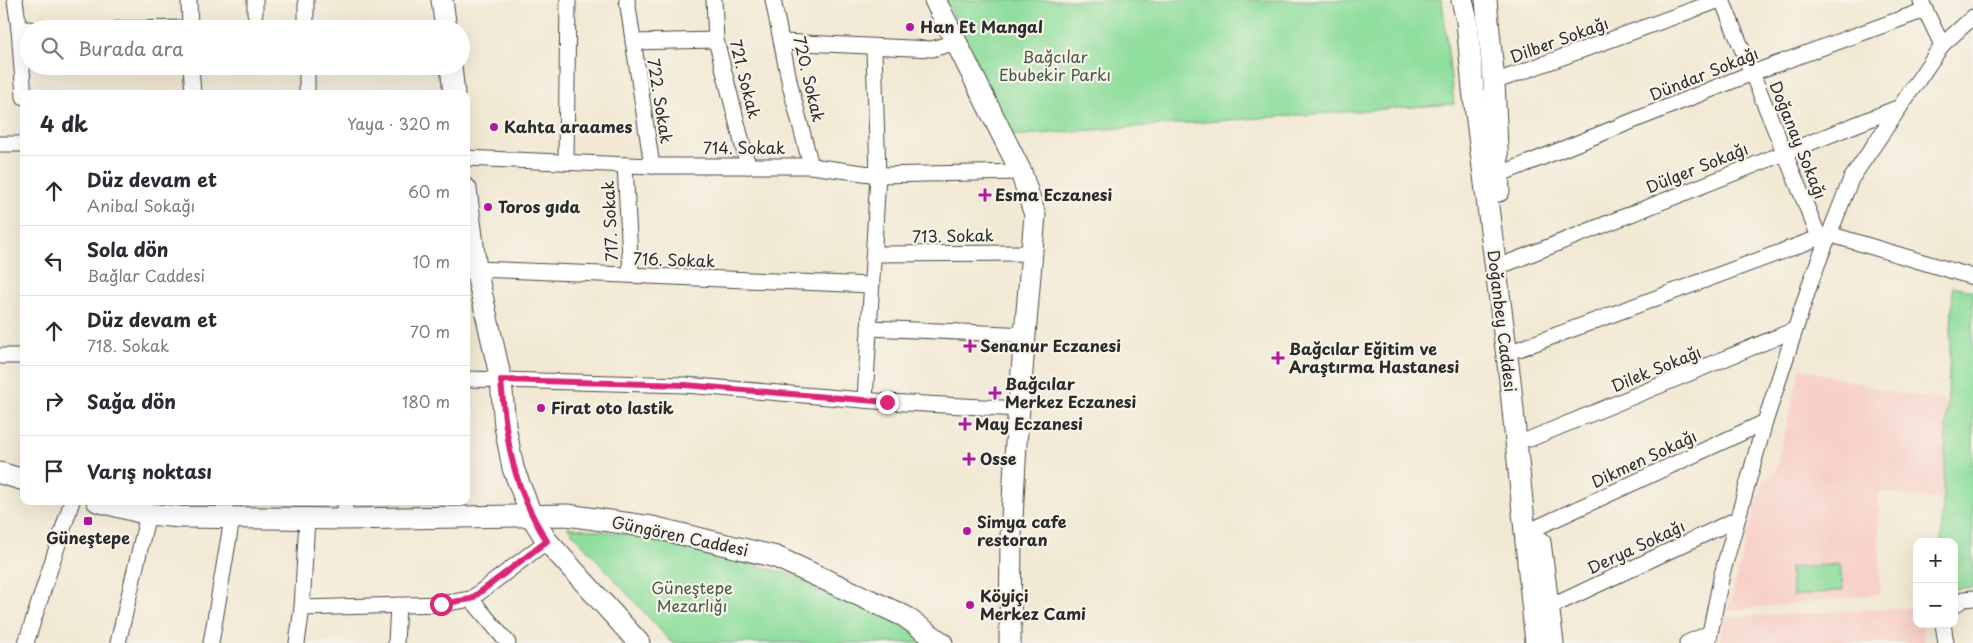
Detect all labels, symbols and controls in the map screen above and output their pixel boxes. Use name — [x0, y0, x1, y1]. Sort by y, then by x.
street label: Dilber Sokağı — [1506, 10, 1611, 68]
place label: Han Et Mangal — [920, 14, 1043, 38]
search box — [20, 20, 470, 75]
marker: Han Et Mangal — [904, 21, 916, 33]
street label: 720. Sokak — [788, 33, 832, 124]
icon: search — [38, 34, 66, 62]
text: Burada ara — [78, 34, 183, 62]
street label: 721. Sokak — [725, 37, 767, 121]
street label: Dündar Sokağı — [1646, 40, 1762, 106]
park label: Bağcılar Ebubekir Parkı — [999, 44, 1111, 86]
street label: 722. Sokak — [642, 57, 680, 145]
street label: Doğanay Sokağı — [1764, 77, 1834, 202]
text: 4 dk — [40, 107, 88, 139]
text: Yaya · 320 m — [347, 111, 450, 135]
place label: Kahta araames — [504, 114, 632, 138]
marker: Kahta araames — [488, 121, 500, 133]
street label: 714. Sokak — [703, 135, 785, 159]
street label: Dülger Sokağı — [1642, 136, 1751, 198]
text: Düz devam et — [87, 165, 217, 193]
icon: ahead — [40, 177, 68, 205]
text: 60 m — [408, 179, 450, 203]
street label: 717. Sokak — [595, 180, 623, 262]
place label: Esma Eczanesi — [995, 182, 1112, 206]
marker: Esma Eczanesi — [979, 189, 991, 201]
text: Anibal Sokağı — [87, 193, 195, 217]
place label: Toros gıda — [498, 194, 580, 218]
marker: Toros gıda — [482, 201, 494, 213]
street label: 713. Sokak — [912, 222, 994, 248]
text: Sola dön — [87, 235, 168, 263]
street label: 716. Sokak — [633, 246, 716, 272]
icon: left — [40, 247, 68, 275]
street label: Doğanbey Caddesi — [1482, 248, 1524, 393]
text: 10 m — [413, 249, 450, 273]
text: Bağlar Caddesi — [87, 263, 205, 287]
text: Düz devam et — [87, 305, 217, 333]
icon: ahead — [40, 317, 68, 345]
text: 70 m — [410, 319, 450, 343]
text: 718. Sokak — [87, 333, 169, 357]
place label: Senanur Eczanesi — [980, 333, 1121, 357]
place label: Bağcılar Eğitim ve Araştırma Hastanesi — [1289, 336, 1459, 378]
street label: Dilek Sokağı — [1607, 339, 1704, 397]
marker: Senanur Eczanesi — [964, 340, 976, 352]
marker: Bağcılar Eğitim ve Araştırma Hastanesi — [1271, 351, 1285, 365]
place label: Bağcılar Merkez Eczanesi — [1005, 371, 1136, 413]
icon: right — [40, 387, 68, 415]
text: Sağa dön — [87, 387, 176, 415]
marker: Bağcılar Merkez Eczanesi — [989, 387, 1001, 399]
text: 180 m — [402, 389, 450, 413]
route end — [876, 391, 899, 414]
place label: Firat oto lastik — [551, 395, 674, 419]
marker: Firat oto lastik — [535, 402, 547, 414]
place label: May Eczanesi — [975, 411, 1083, 435]
marker: May Eczanesi — [959, 418, 971, 430]
street label: Dikmen Sokağı — [1587, 423, 1700, 493]
place label: Osse — [980, 446, 1017, 470]
marker: Osse — [962, 452, 976, 466]
icon: arrive — [40, 457, 68, 485]
text: Varış noktası — [87, 457, 212, 485]
street label: Güngören Caddesi — [610, 509, 751, 561]
place label: Simya cafe restoran — [977, 509, 1067, 551]
street label: Derya Sokağı — [1583, 513, 1688, 579]
marker: Güneştepe — [82, 515, 94, 527]
place label: Güneştepe — [46, 525, 130, 549]
marker: Simya cafe restoran — [961, 525, 973, 537]
map controls — [1913, 538, 1958, 628]
button: + — [1913, 538, 1958, 583]
park label: Güneştepe Mezarlığı — [651, 575, 733, 617]
place label: Köyiçi Merkez Cami — [980, 583, 1086, 625]
button: − — [1913, 583, 1958, 628]
route start — [430, 593, 453, 616]
marker: Köyiçi Merkez Cami — [964, 599, 976, 611]

